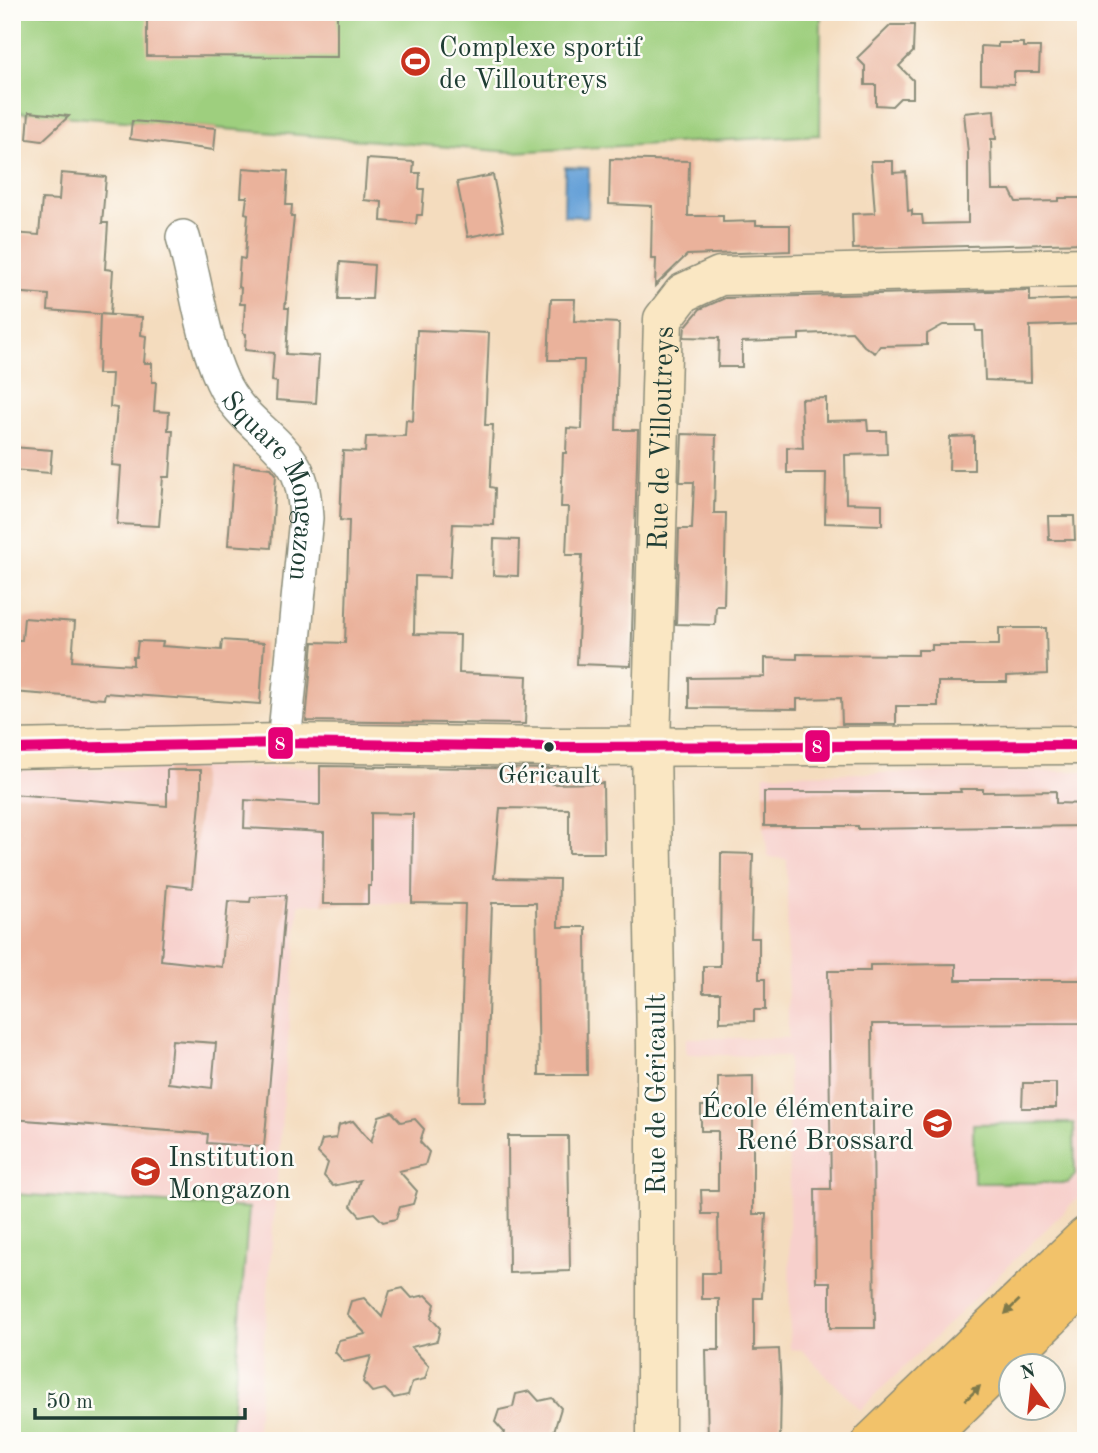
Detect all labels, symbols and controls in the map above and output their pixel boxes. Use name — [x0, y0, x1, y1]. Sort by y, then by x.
place label: Complexe sportif de Villoutreys — [439, 35, 644, 95]
sports icon: Complexe sportif de Villoutreys — [399, 45, 433, 79]
street label: Rue de Villoutreys — [646, 326, 680, 551]
street label: Square Mongazon — [215, 387, 318, 582]
line badge: 8 — [267, 726, 294, 760]
line badge: 8 — [804, 729, 831, 763]
text: 8 — [274, 736, 286, 755]
text: 8 — [811, 739, 823, 758]
marker: Géricault — [542, 740, 556, 754]
place label: Géricault — [498, 763, 600, 789]
street label: Rue de Géricault — [644, 993, 672, 1195]
place label: École élémentaire René Brossard — [701, 1091, 914, 1156]
school or university icon: École élémentaire René Brossard — [920, 1106, 954, 1140]
place label: Institution Mongazon — [168, 1145, 295, 1205]
school or university icon: Institution Mongazon — [128, 1155, 162, 1189]
one-way arrow — [1004, 1298, 1021, 1314]
north arrow — [996, 1352, 1066, 1422]
text: N — [1019, 1362, 1038, 1384]
scale bar — [35, 1376, 245, 1420]
one-way arrow — [965, 1385, 981, 1402]
text: 50 m — [46, 1392, 93, 1413]

